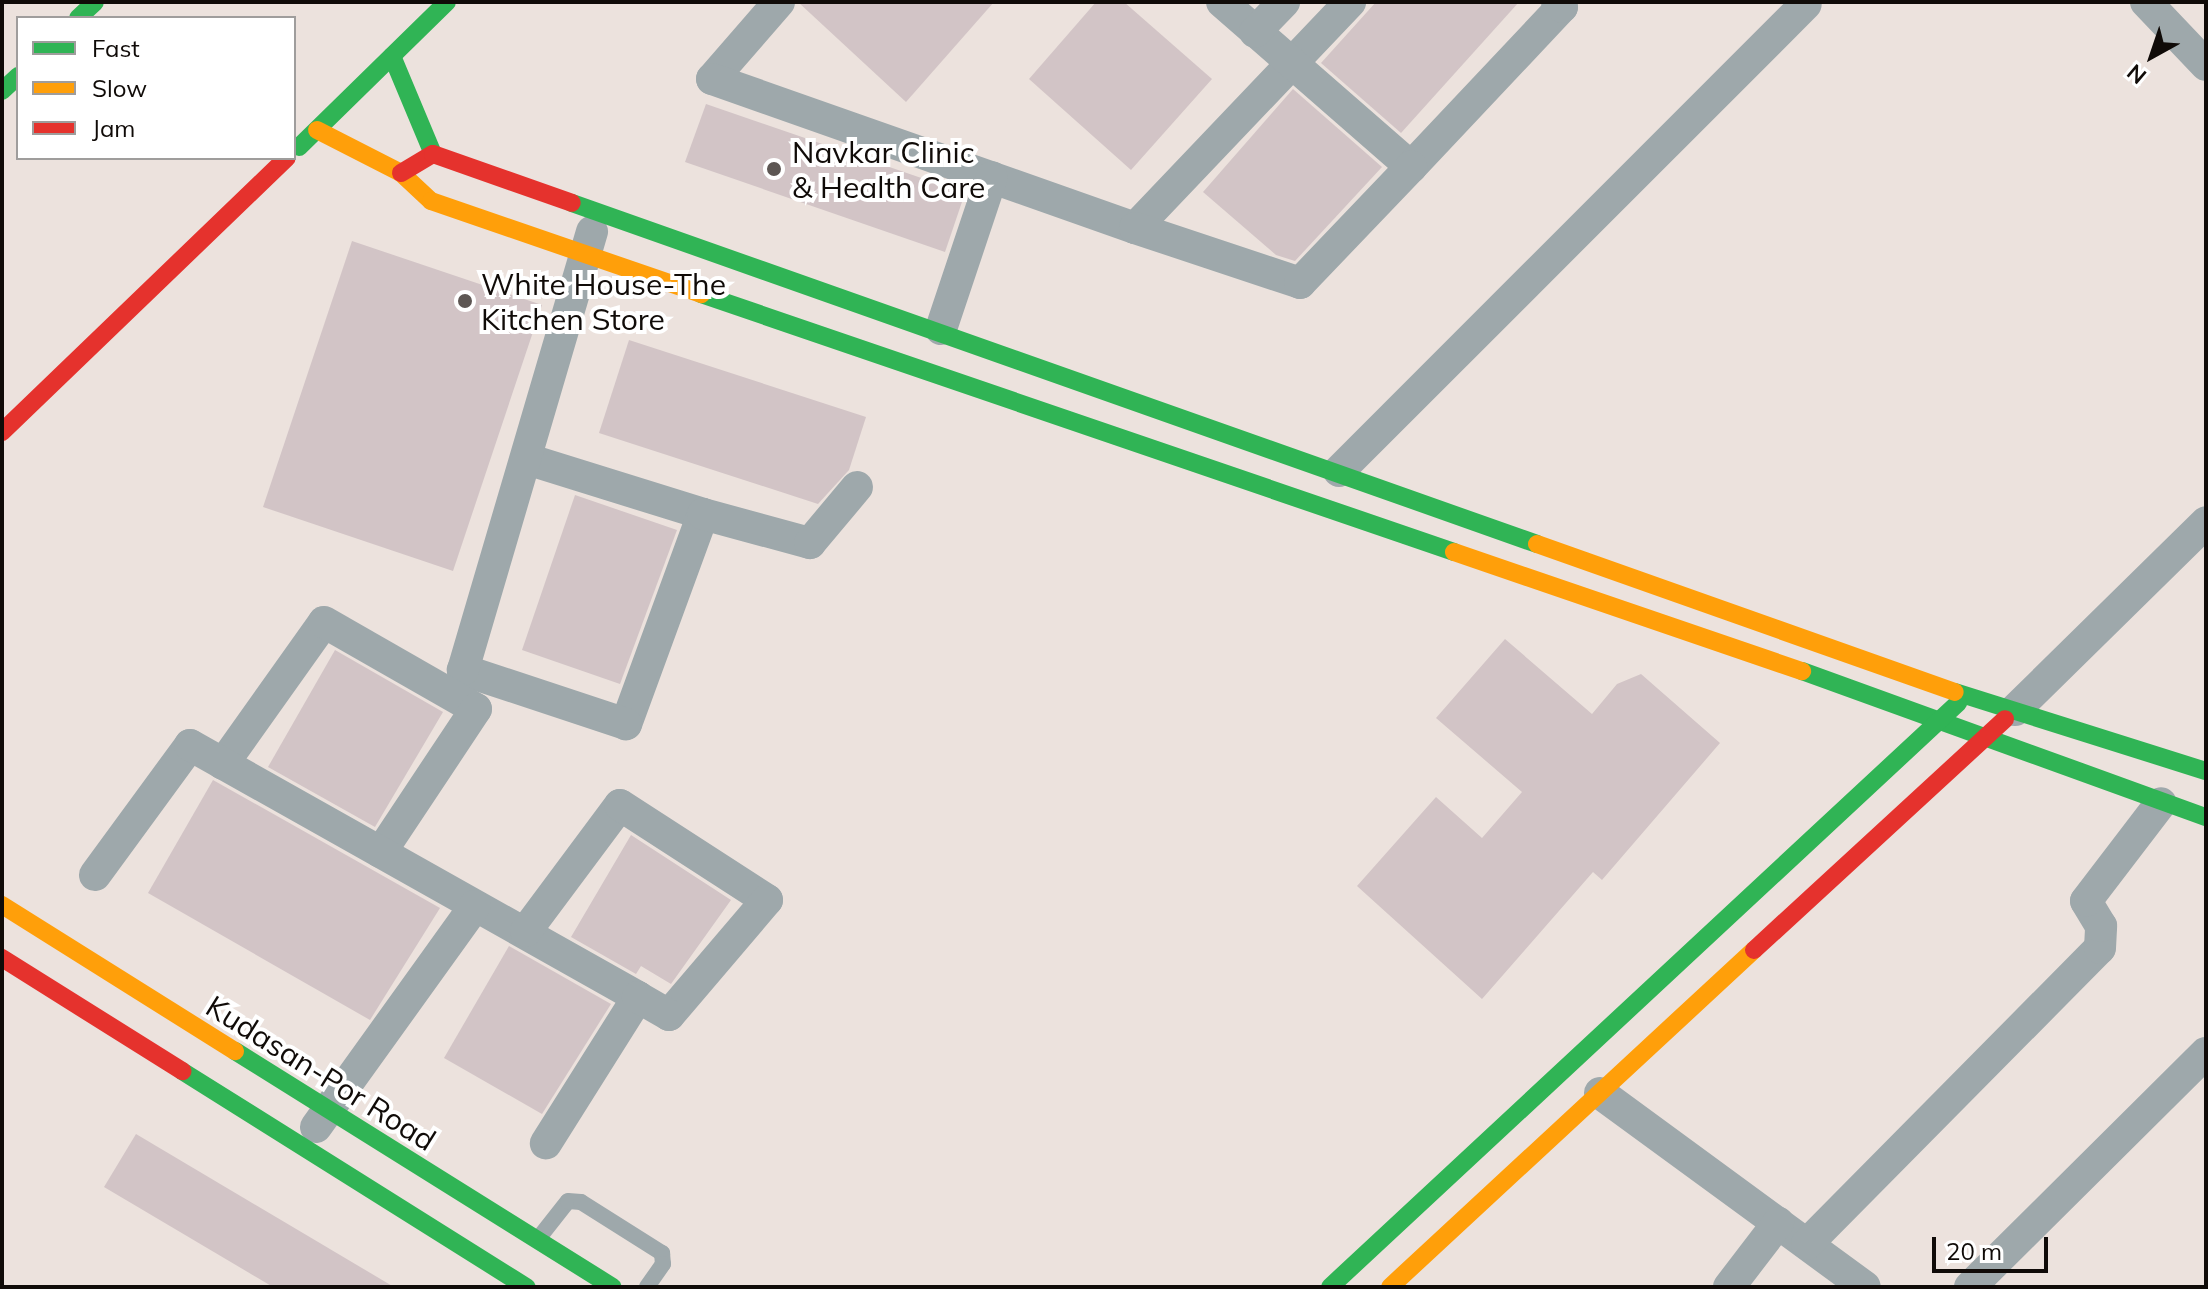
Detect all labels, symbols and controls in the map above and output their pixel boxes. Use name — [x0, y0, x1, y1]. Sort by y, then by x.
legend — [16, 16, 296, 160]
north arrow — [2112, 16, 2192, 96]
text: Fast — [92, 33, 140, 63]
text: N — [2121, 58, 2152, 90]
text: Slow — [92, 73, 147, 103]
text: Jam — [92, 113, 135, 143]
place label: Navkar Clinic & Health Care — [792, 134, 985, 204]
marker: Navkar Clinic & Health Care — [763, 158, 785, 180]
place label: White House-The Kitchen Store — [481, 266, 726, 336]
marker: White House-The Kitchen Store — [456, 292, 474, 310]
street label: Kudasan-Por Road — [200, 988, 442, 1158]
scale bar — [1936, 1221, 2052, 1271]
text: 20 m — [1946, 1236, 2002, 1266]

